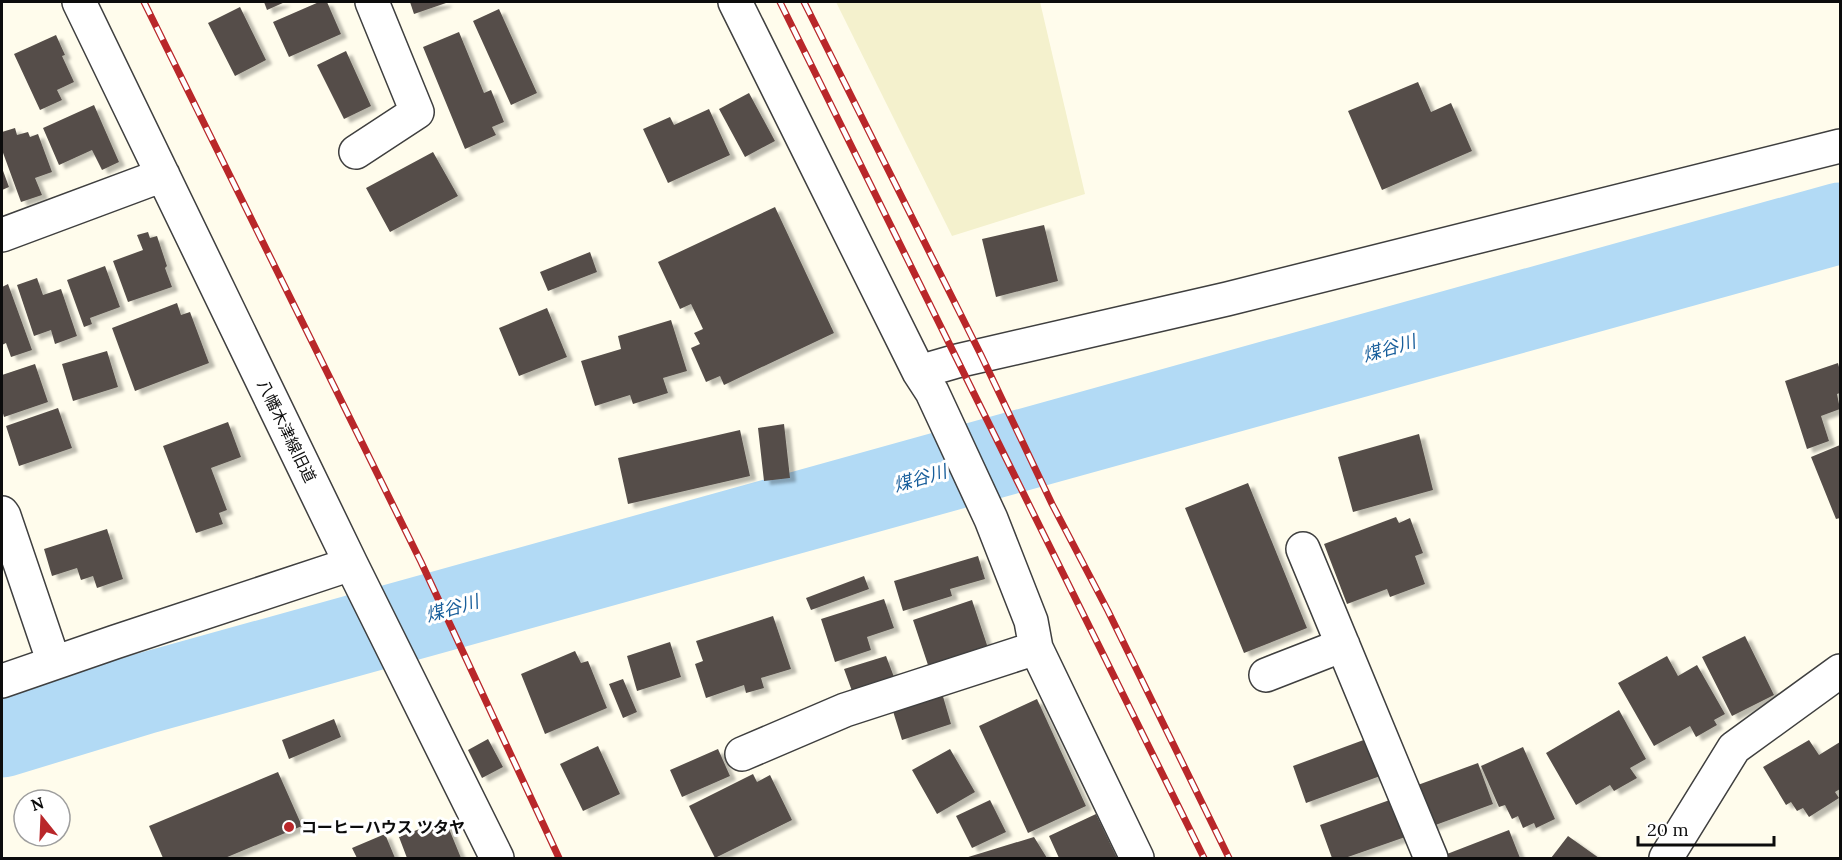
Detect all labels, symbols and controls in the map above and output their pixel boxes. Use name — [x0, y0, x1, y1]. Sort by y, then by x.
water label: 煤谷川 — [1360, 329, 1420, 366]
street label: 八幡木津線旧道 — [253, 376, 321, 486]
water label: 煤谷川 — [891, 459, 951, 496]
water label: 煤谷川 — [423, 589, 483, 626]
north arrow — [12, 788, 72, 848]
text: N — [28, 792, 46, 815]
scale bar — [1638, 809, 1774, 847]
place label: コーヒーハウス ツタヤ — [301, 817, 465, 837]
text: 20 m — [1647, 818, 1689, 841]
marker: コーヒーハウス ツタヤ — [282, 820, 296, 834]

